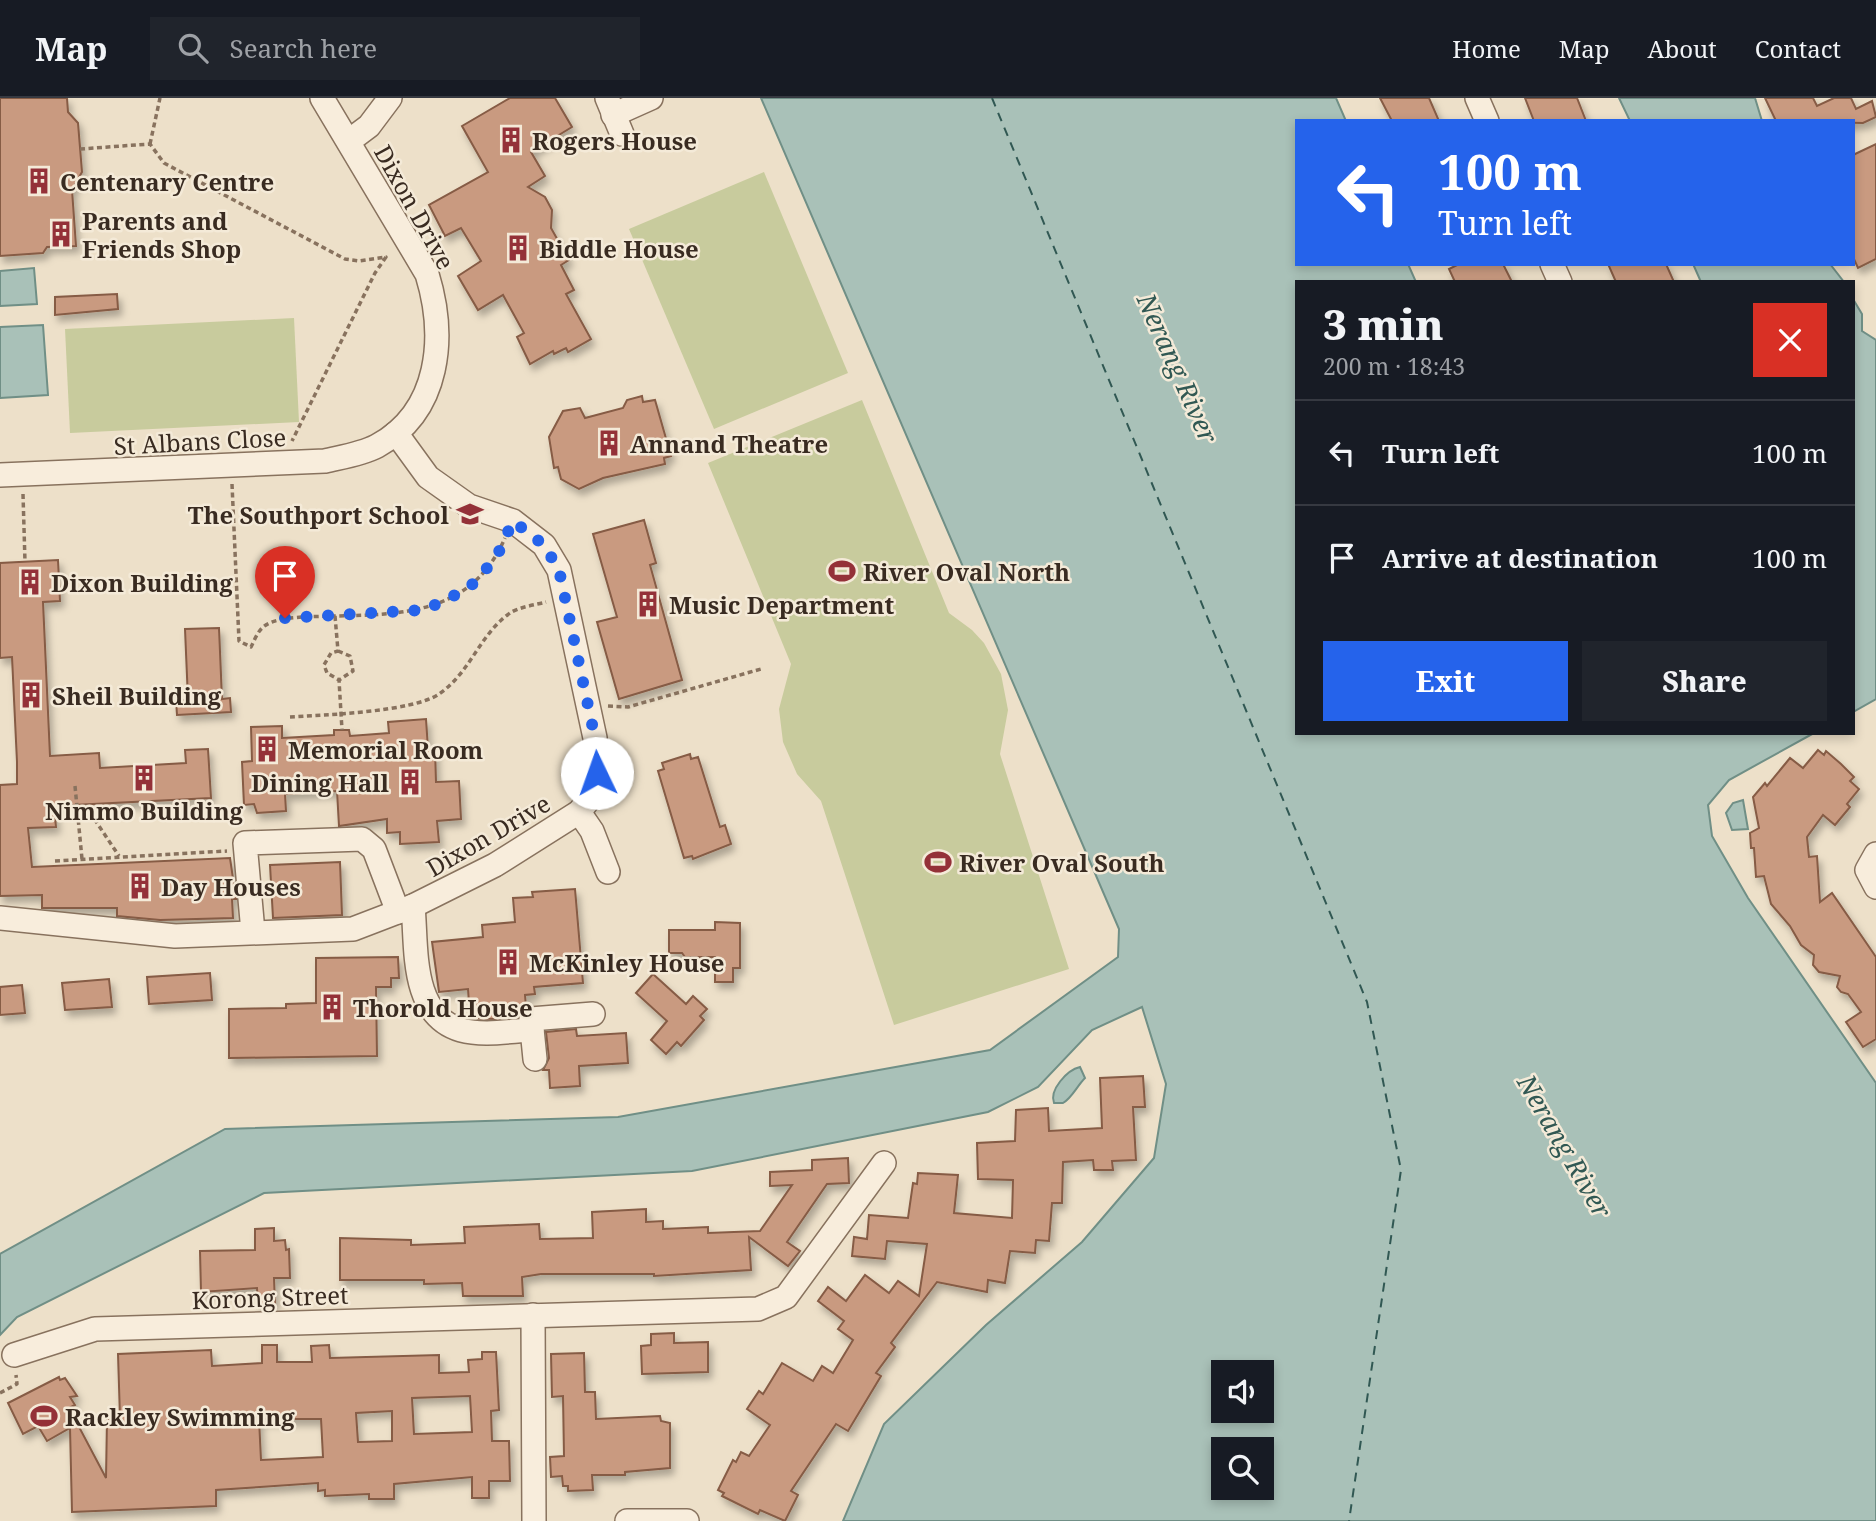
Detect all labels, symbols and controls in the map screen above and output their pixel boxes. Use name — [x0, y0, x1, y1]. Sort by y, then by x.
search box — [150, 17, 640, 80]
text: Map — [35, 26, 108, 71]
icon: search — [174, 29, 212, 67]
text: Search here — [230, 30, 377, 66]
text: Home — [1452, 32, 1521, 65]
text: Map — [1559, 32, 1610, 65]
text: About — [1648, 32, 1717, 65]
text: Contact — [1755, 32, 1841, 65]
place label: Rogers House — [532, 124, 697, 157]
building icon: Rogers House — [496, 125, 526, 155]
text: 100 m — [1438, 138, 1582, 204]
street label: Dixon Drive — [367, 139, 463, 275]
icon: left — [1323, 147, 1414, 238]
place label: Centenary Centre — [60, 165, 274, 198]
building icon: Centenary Centre — [24, 166, 54, 196]
text: Turn left — [1438, 201, 1572, 244]
place label: Parents and Friends Shop — [82, 204, 241, 265]
building icon: Parents and Friends Shop — [46, 219, 76, 249]
place label: Biddle House — [539, 232, 699, 265]
building icon: Biddle House — [503, 233, 533, 263]
water label: Nerang River — [1129, 287, 1227, 449]
text: 3 min — [1323, 295, 1444, 352]
button: close — [1753, 303, 1827, 377]
text: 200 m · 18:43 — [1323, 350, 1465, 382]
street label: St Albans Close — [113, 420, 287, 462]
place label: Annand Theatre — [630, 427, 828, 460]
building icon: Annand Theatre — [594, 428, 624, 458]
icon: left — [1323, 434, 1361, 472]
text: Turn left — [1382, 435, 1499, 471]
text: 100 m — [1752, 435, 1827, 471]
place label: The Southport School — [188, 498, 450, 531]
school or university icon: The Southport School — [455, 499, 485, 529]
icon: arrive — [1323, 539, 1361, 577]
text: Arrive at destination — [1382, 540, 1658, 576]
text: 100 m — [1752, 540, 1827, 576]
pin — [255, 546, 315, 618]
place label: River Oval North — [863, 555, 1070, 588]
sports icon: River Oval North — [827, 556, 857, 586]
icon: arrive — [266, 557, 304, 595]
place label: Dixon Building — [51, 566, 233, 599]
building icon: Dixon Building — [15, 567, 45, 597]
place label: Music Department — [669, 588, 894, 621]
building icon: Music Department — [633, 589, 663, 619]
button: Exit — [1323, 641, 1568, 721]
button: Share — [1582, 641, 1827, 721]
place label: Sheil Building — [52, 679, 222, 712]
building icon: Sheil Building — [16, 680, 46, 710]
place label: Memorial Room — [288, 733, 484, 766]
building icon: Memorial Room — [252, 734, 282, 764]
position arrow — [560, 736, 634, 810]
building icon: Nimmo Building — [129, 763, 159, 793]
place label: Dining Hall — [251, 766, 390, 799]
building icon: Dining Hall — [395, 767, 425, 797]
street label: Dixon Drive — [420, 786, 556, 884]
place label: Nimmo Building — [45, 794, 244, 827]
place label: River Oval South — [959, 846, 1165, 879]
sports icon: River Oval South — [923, 847, 953, 877]
place label: Day Houses — [161, 870, 301, 903]
building icon: Day Houses — [125, 871, 155, 901]
place label: McKinley House — [529, 946, 725, 979]
building icon: McKinley House — [493, 947, 523, 977]
place label: Thorold House — [353, 991, 533, 1024]
building icon: Thorold House — [317, 992, 347, 1022]
water label: Nerang River — [1509, 1067, 1621, 1225]
street label: Korong Street — [191, 1278, 349, 1316]
map controls — [1211, 1360, 1274, 1500]
button: sound — [1211, 1360, 1274, 1423]
place label: Rackley Swimming — [65, 1400, 295, 1433]
sports icon: Rackley Swimming — [29, 1401, 59, 1431]
button: search — [1211, 1437, 1274, 1500]

